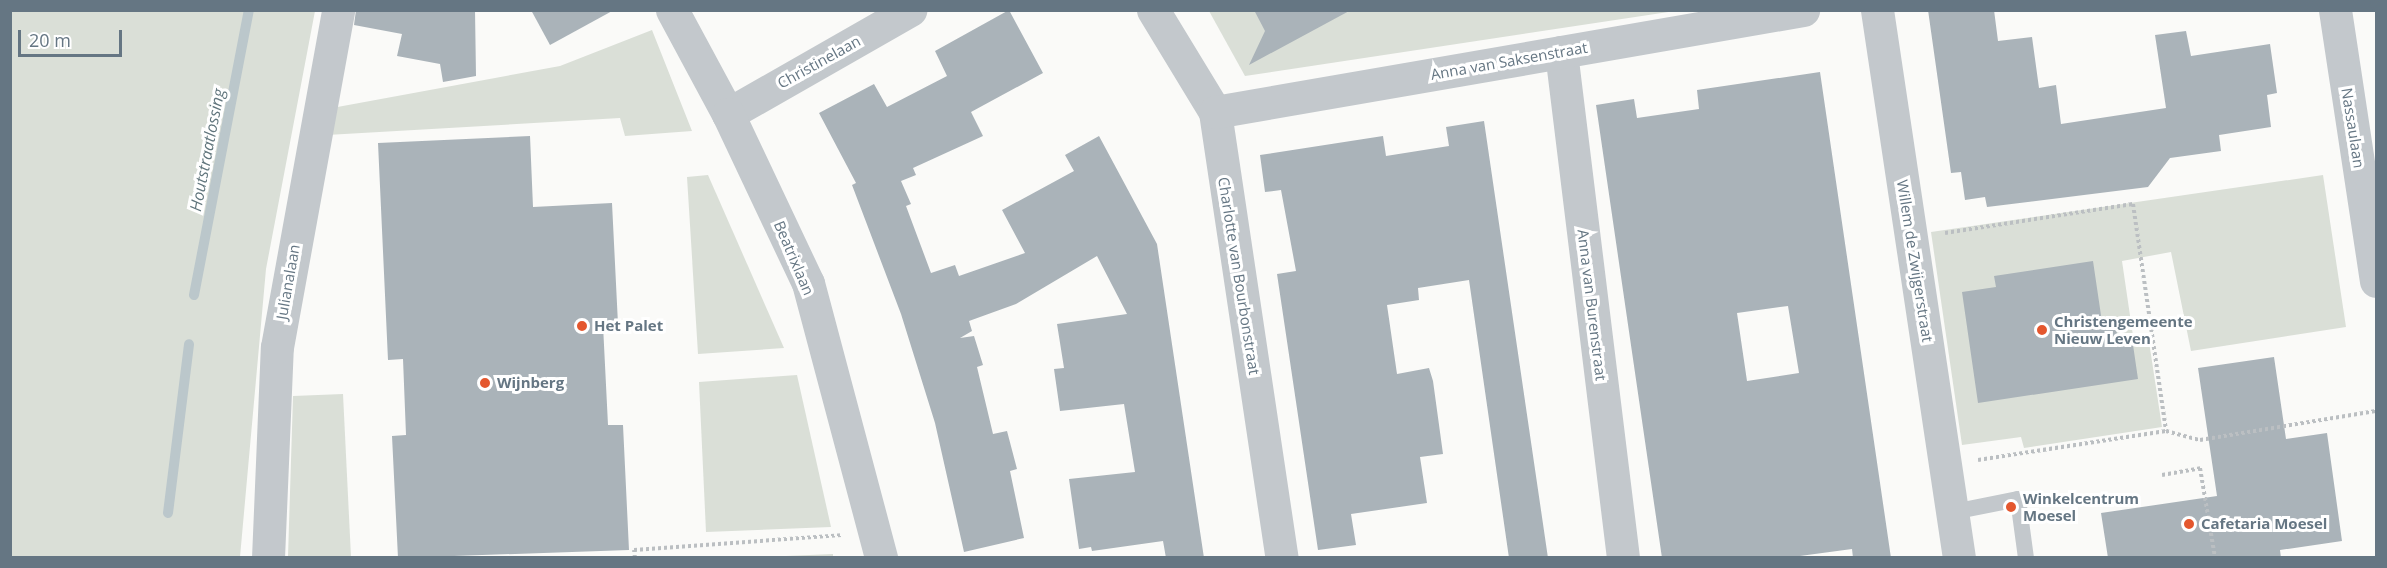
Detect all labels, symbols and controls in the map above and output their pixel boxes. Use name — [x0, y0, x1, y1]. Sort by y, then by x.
scale bar — [21, 18, 124, 56]
text: 20 m — [29, 28, 71, 52]
street label: Christinelaan — [774, 32, 864, 92]
street label: Anna van Saksenstraat — [1429, 38, 1589, 84]
water label: Houtstraatlossing — [186, 87, 228, 213]
street label: Nassaulaan — [2338, 87, 2368, 169]
street label: Charlotte van Bourbonstraat — [1214, 176, 1264, 376]
street label: Willem de Zwijgerstraat — [1893, 179, 1937, 343]
street label: Beatrixlaan — [770, 218, 818, 298]
street label: Anna van Burenstraat — [1574, 228, 1610, 382]
street label: Julianalaan — [273, 243, 303, 321]
place label: Christengemeente Nieuw Leven — [2054, 312, 2193, 347]
place label: Het Palet — [594, 317, 663, 335]
marker: Het Palet — [575, 319, 589, 333]
marker: Christengemeente Nieuw Leven — [2035, 323, 2049, 337]
place label: Wijnberg — [497, 374, 564, 392]
marker: Wijnberg — [478, 376, 492, 390]
place label: Winkelcentrum Moesel — [2023, 489, 2139, 524]
marker: Winkelcentrum Moesel — [2004, 500, 2018, 514]
place label: Cafetaria Moesel — [2201, 515, 2327, 533]
marker: Cafetaria Moesel — [2182, 517, 2196, 531]

